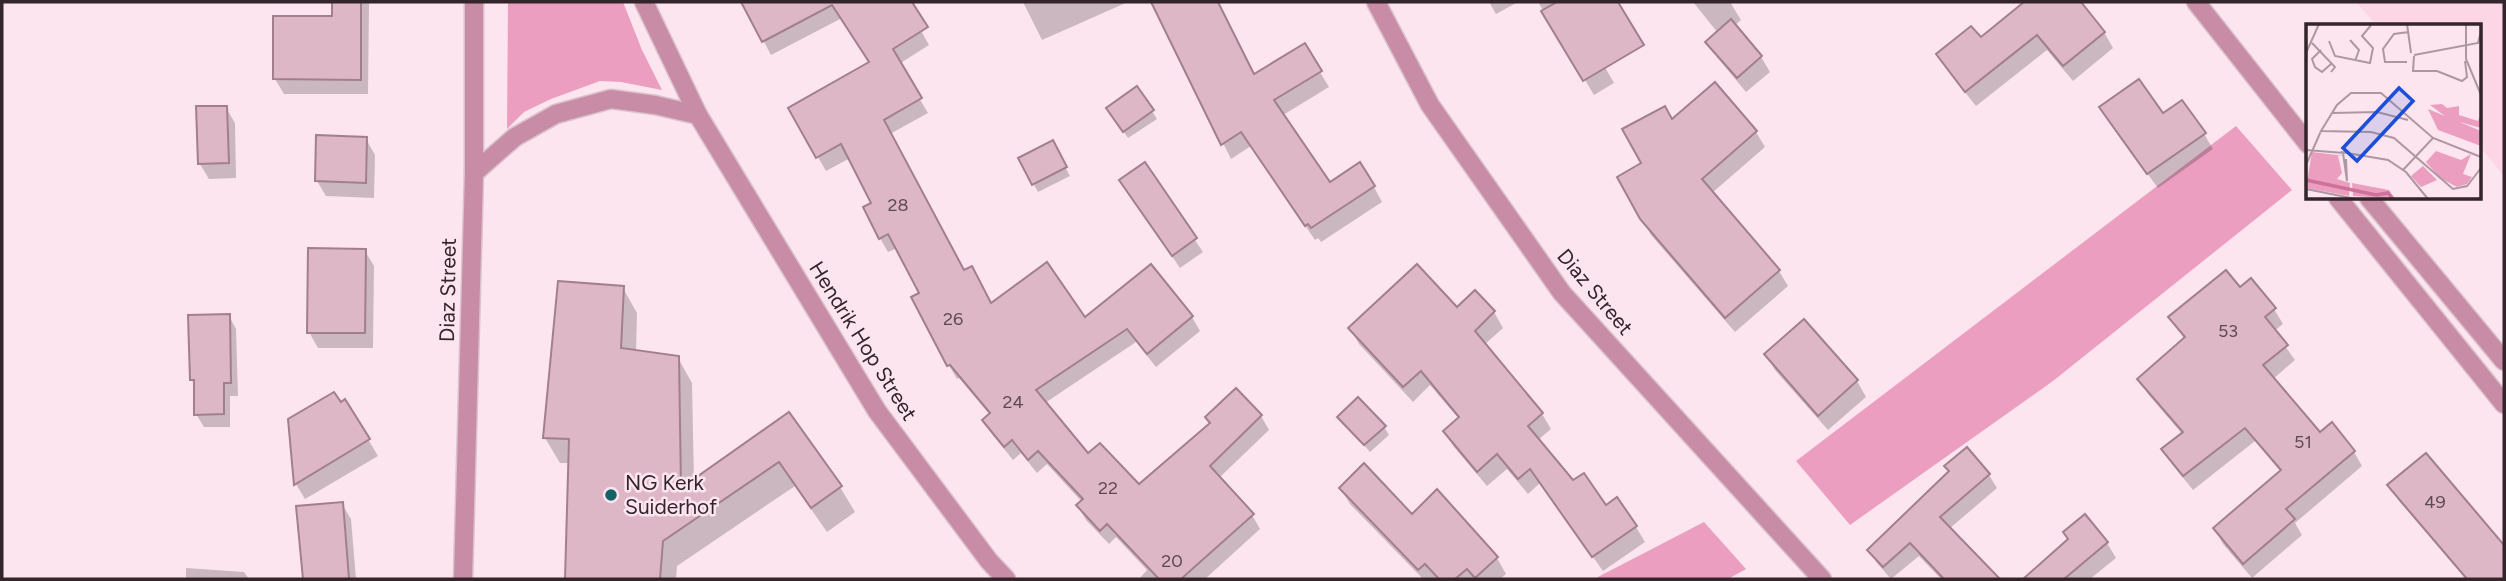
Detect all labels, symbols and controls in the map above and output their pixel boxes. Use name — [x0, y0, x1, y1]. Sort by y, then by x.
inset map — [2306, 24, 2482, 200]
house number: 28 — [887, 194, 909, 216]
street label: Diaz Street — [434, 238, 461, 342]
street label: Diaz Street — [1552, 244, 1639, 340]
street label: Hendrik Hop Street — [804, 257, 923, 425]
house number: 26 — [943, 308, 963, 330]
house number: 53 — [2218, 320, 2238, 342]
house number: 24 — [1002, 391, 1024, 413]
house number: 51 — [2294, 431, 2312, 453]
place label: NG Kerk Suiderhof — [625, 470, 717, 519]
house number: 22 — [1098, 477, 1118, 499]
marker: NG Kerk Suiderhof — [603, 487, 619, 503]
house number: 49 — [2424, 491, 2446, 513]
house number: 20 — [1161, 550, 1183, 572]

